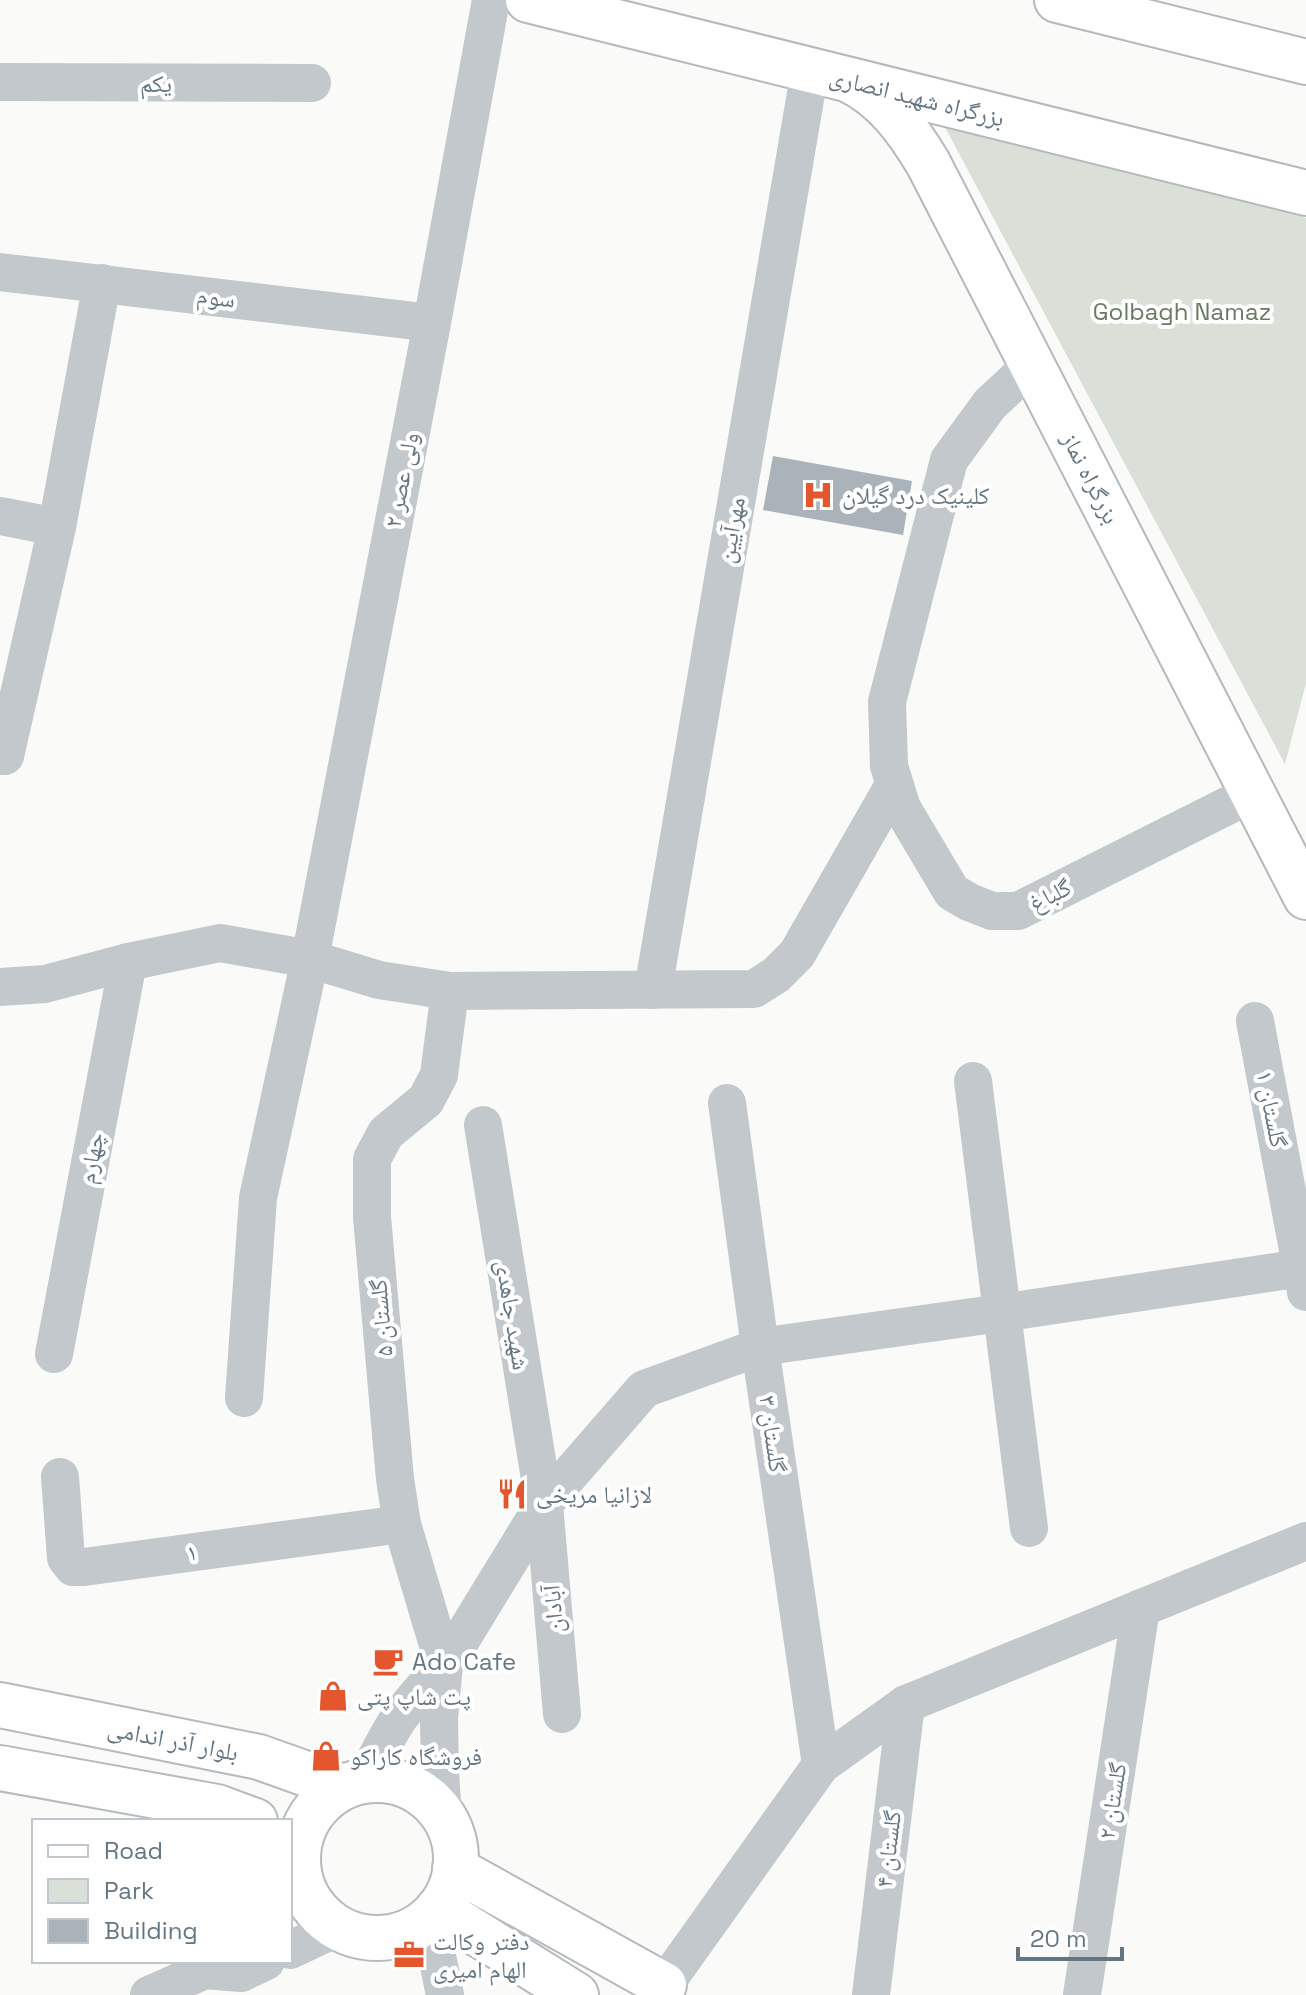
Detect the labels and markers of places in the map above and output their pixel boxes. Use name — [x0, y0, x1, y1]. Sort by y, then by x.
hospital icon: کلینیک درد گیلان — [801, 478, 835, 512]
place label: کلینیک درد گیلان — [842, 480, 990, 511]
restaurant icon: لازانیا مریخی — [495, 1477, 529, 1511]
place label: لازانیا مریخی — [536, 1479, 652, 1510]
cafe icon: Ado Cafe — [371, 1644, 405, 1678]
place label: Ado Cafe — [412, 1646, 516, 1677]
shop icon: پت شاپ پتی — [316, 1679, 350, 1713]
place label: پت شاپ پتی — [357, 1681, 471, 1712]
shop icon: فروشگاه کاراکو — [309, 1739, 343, 1773]
place label: فروشگاه کاراکو — [350, 1741, 482, 1772]
place label: دفتر وکالت الهام امیری — [433, 1926, 529, 1986]
office icon: دفتر وکالت الهام امیری — [392, 1938, 426, 1972]

